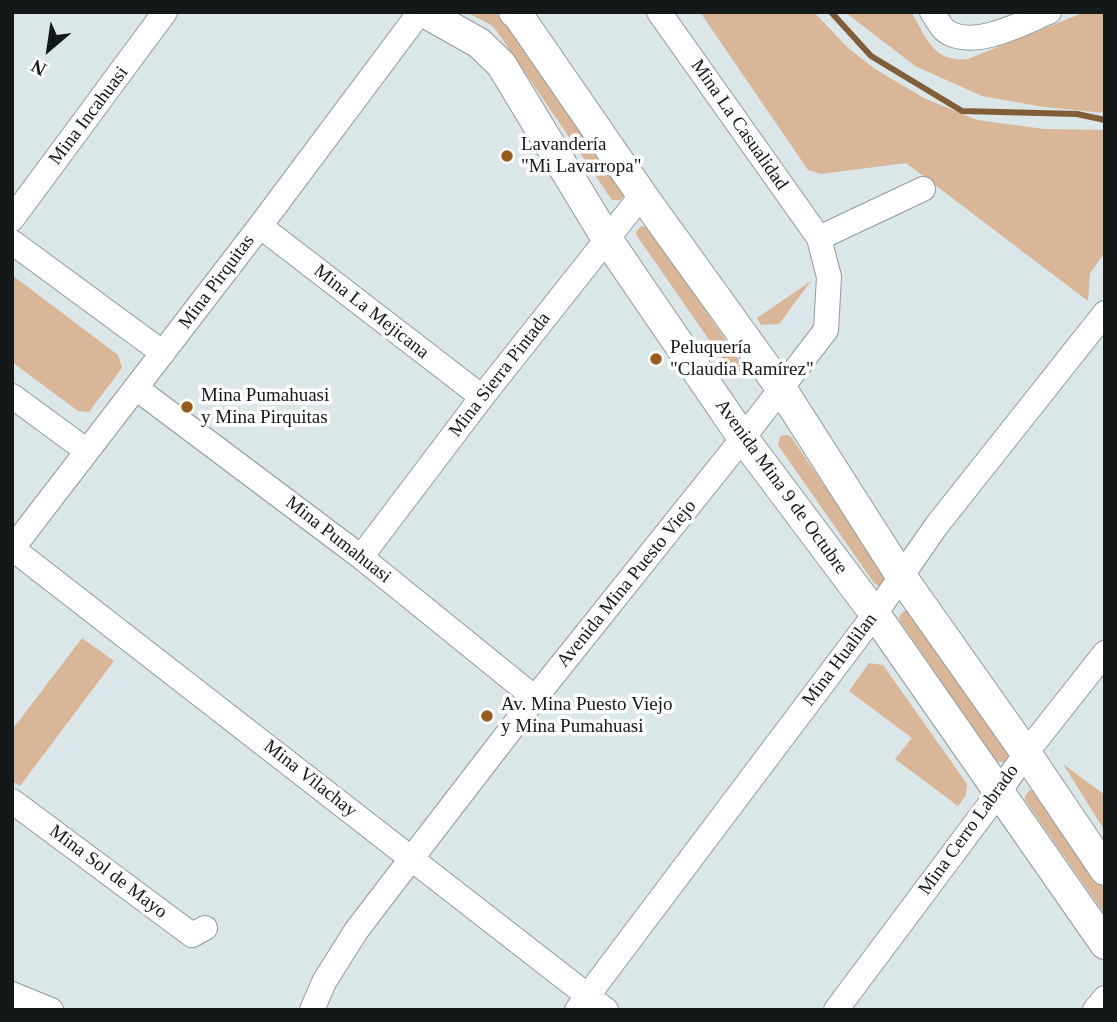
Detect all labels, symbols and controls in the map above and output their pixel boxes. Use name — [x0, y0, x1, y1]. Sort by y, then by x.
north arrow — [14, 14, 84, 84]
text: N — [27, 55, 50, 80]
street label: Mina La Casualidad — [685, 55, 793, 195]
street label: Mina Incahuasi — [44, 62, 134, 170]
place label: Lavandería "Mi Lavarropa" — [521, 134, 641, 178]
marker: Lavandería "Mi Lavarropa" — [499, 148, 515, 164]
street label: Mina Pirquitas — [174, 230, 260, 334]
street label: Mina La Mejicana — [309, 260, 433, 364]
street label: Mina Sierra Pintada — [444, 308, 556, 442]
place label: Peluquería "Claudia Ramírez" — [670, 337, 814, 381]
marker: Peluquería "Claudia Ramírez" — [648, 351, 664, 367]
place label: Mina Pumahuasi y Mina Pirquitas — [201, 385, 329, 429]
street label: Avenida Mina 9 de Octubre — [710, 395, 852, 579]
marker: Mina Pumahuasi y Mina Pirquitas — [179, 399, 195, 415]
street label: Mina Pumahuasi — [280, 492, 396, 588]
street label: Avenida Mina Puesto Viejo — [552, 496, 702, 672]
street label: Mina Hualilan — [798, 609, 882, 711]
place label: Av. Mina Puesto Viejo y Mina Pumahuasi — [501, 694, 672, 738]
marker: Av. Mina Puesto Viejo y Mina Pumahuasi — [479, 708, 495, 724]
street label: Mina Vilachay — [259, 735, 361, 823]
street label: Mina Cerro Labrado — [914, 760, 1024, 900]
street label: Mina Sol de Mayo — [44, 820, 172, 924]

